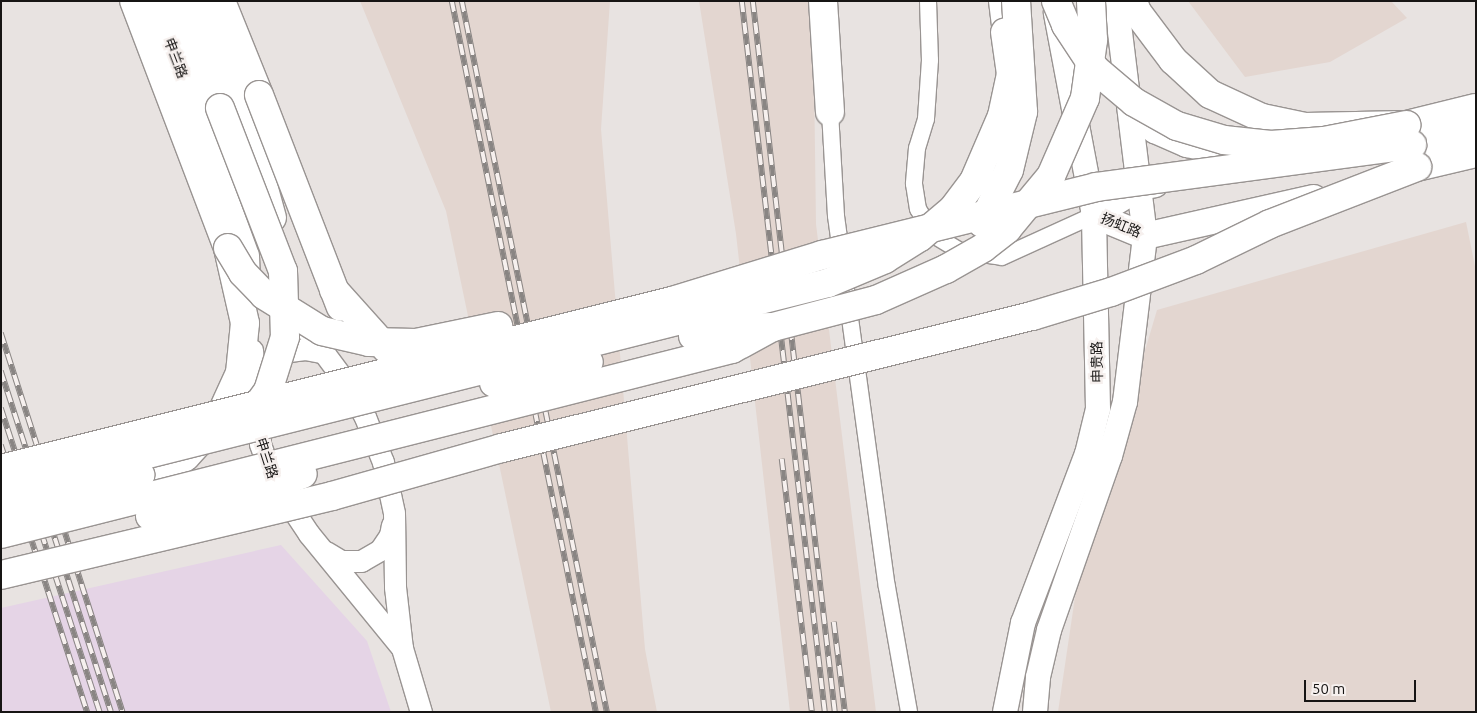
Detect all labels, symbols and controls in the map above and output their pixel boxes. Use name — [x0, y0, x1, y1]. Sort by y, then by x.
street label: 申兰路 — [161, 35, 191, 81]
street label: 扬虹路 — [1098, 209, 1144, 241]
street label: 申贵路 — [1088, 341, 1106, 383]
street label: 申兰路 — [253, 435, 281, 481]
scale bar — [1307, 670, 1420, 702]
text: 50 m — [1312, 680, 1345, 697]

